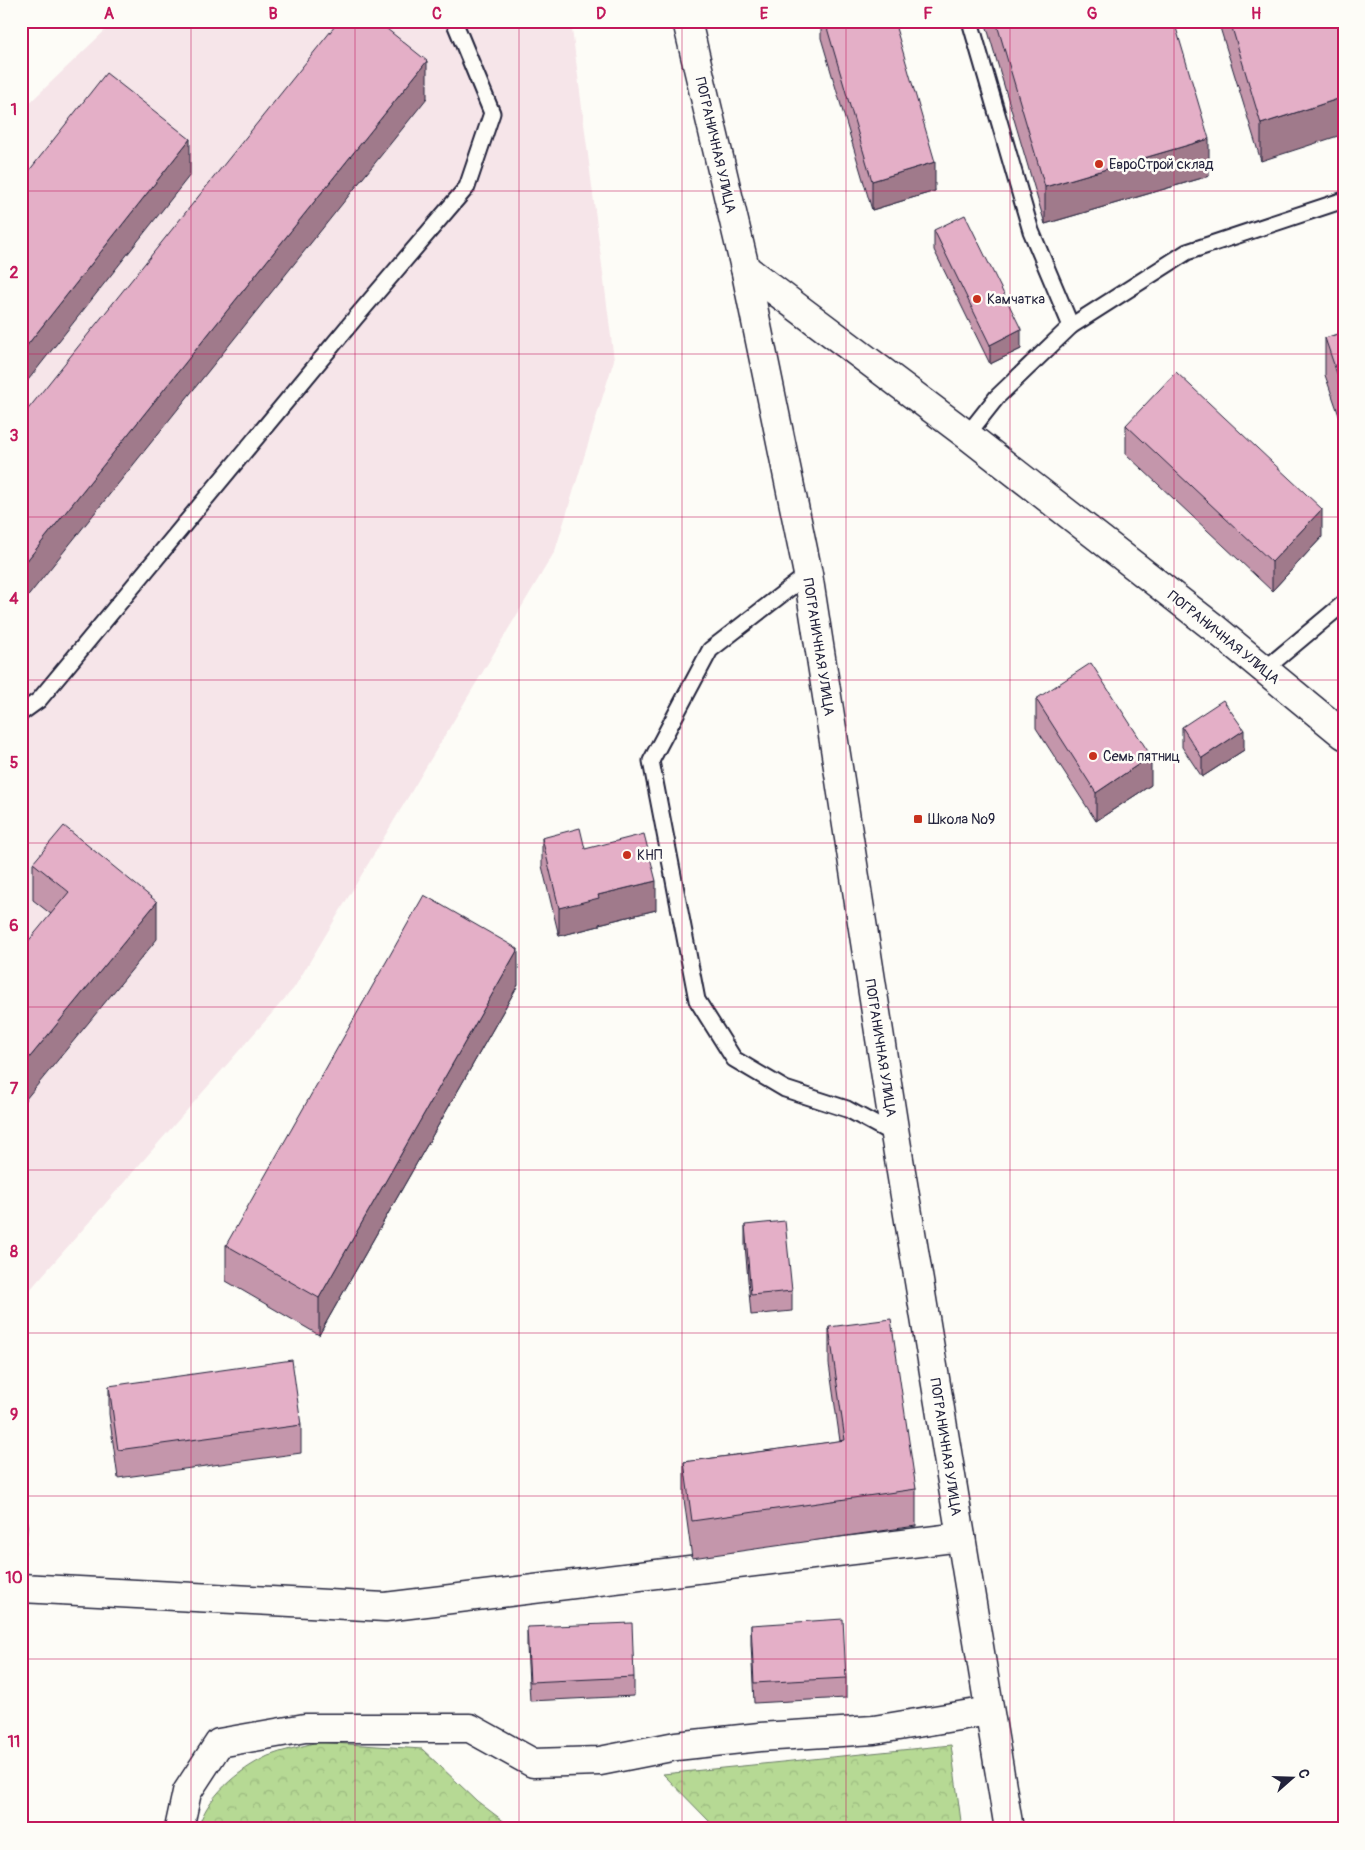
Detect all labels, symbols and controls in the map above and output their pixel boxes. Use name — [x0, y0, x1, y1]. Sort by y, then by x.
text: A — [104, 4, 115, 24]
text: B — [268, 4, 278, 24]
text: C — [432, 4, 442, 24]
text: D — [596, 4, 606, 24]
text: E — [760, 4, 769, 24]
text: F — [923, 4, 933, 24]
text: G — [1087, 4, 1098, 24]
text: H — [1251, 4, 1261, 24]
street label: ПОГРАНИЧНАЯ УЛИЦА — [692, 75, 739, 215]
text: 1 — [11, 100, 17, 120]
place label: ЕвроСтрой склад — [1109, 156, 1214, 173]
marker: ЕвроСтрой склад — [1093, 158, 1105, 170]
text: 2 — [10, 263, 19, 283]
place label: Камчатка — [987, 291, 1045, 308]
marker: Камчатка — [971, 293, 983, 305]
text: 3 — [10, 426, 19, 446]
street label: ПОГРАНИЧНАЯ УЛИЦА — [799, 577, 838, 717]
street label: ПОГРАНИЧНАЯ УЛИЦА — [1164, 587, 1283, 688]
text: 4 — [9, 589, 19, 609]
place label: Семь пятниц — [1103, 748, 1180, 765]
marker: Семь пятниц — [1087, 750, 1099, 762]
text: 5 — [10, 753, 19, 773]
place label: Школа №9 — [928, 811, 995, 828]
marker: Школа №9 — [912, 813, 924, 825]
place label: КНП — [637, 847, 662, 864]
marker: КНП — [621, 849, 633, 861]
text: 6 — [9, 916, 19, 936]
street label: ПОГРАНИЧНАЯ УЛИЦА — [861, 978, 900, 1118]
text: 7 — [10, 1079, 19, 1099]
text: 8 — [10, 1242, 18, 1262]
street label: ПОГРАНИЧНАЯ УЛИЦА — [926, 1377, 965, 1517]
text: 9 — [10, 1405, 18, 1425]
text: 10 — [5, 1568, 23, 1588]
text: 11 — [8, 1732, 20, 1752]
north arrow — [1268, 1752, 1318, 1802]
text: С — [1294, 1767, 1313, 1781]

